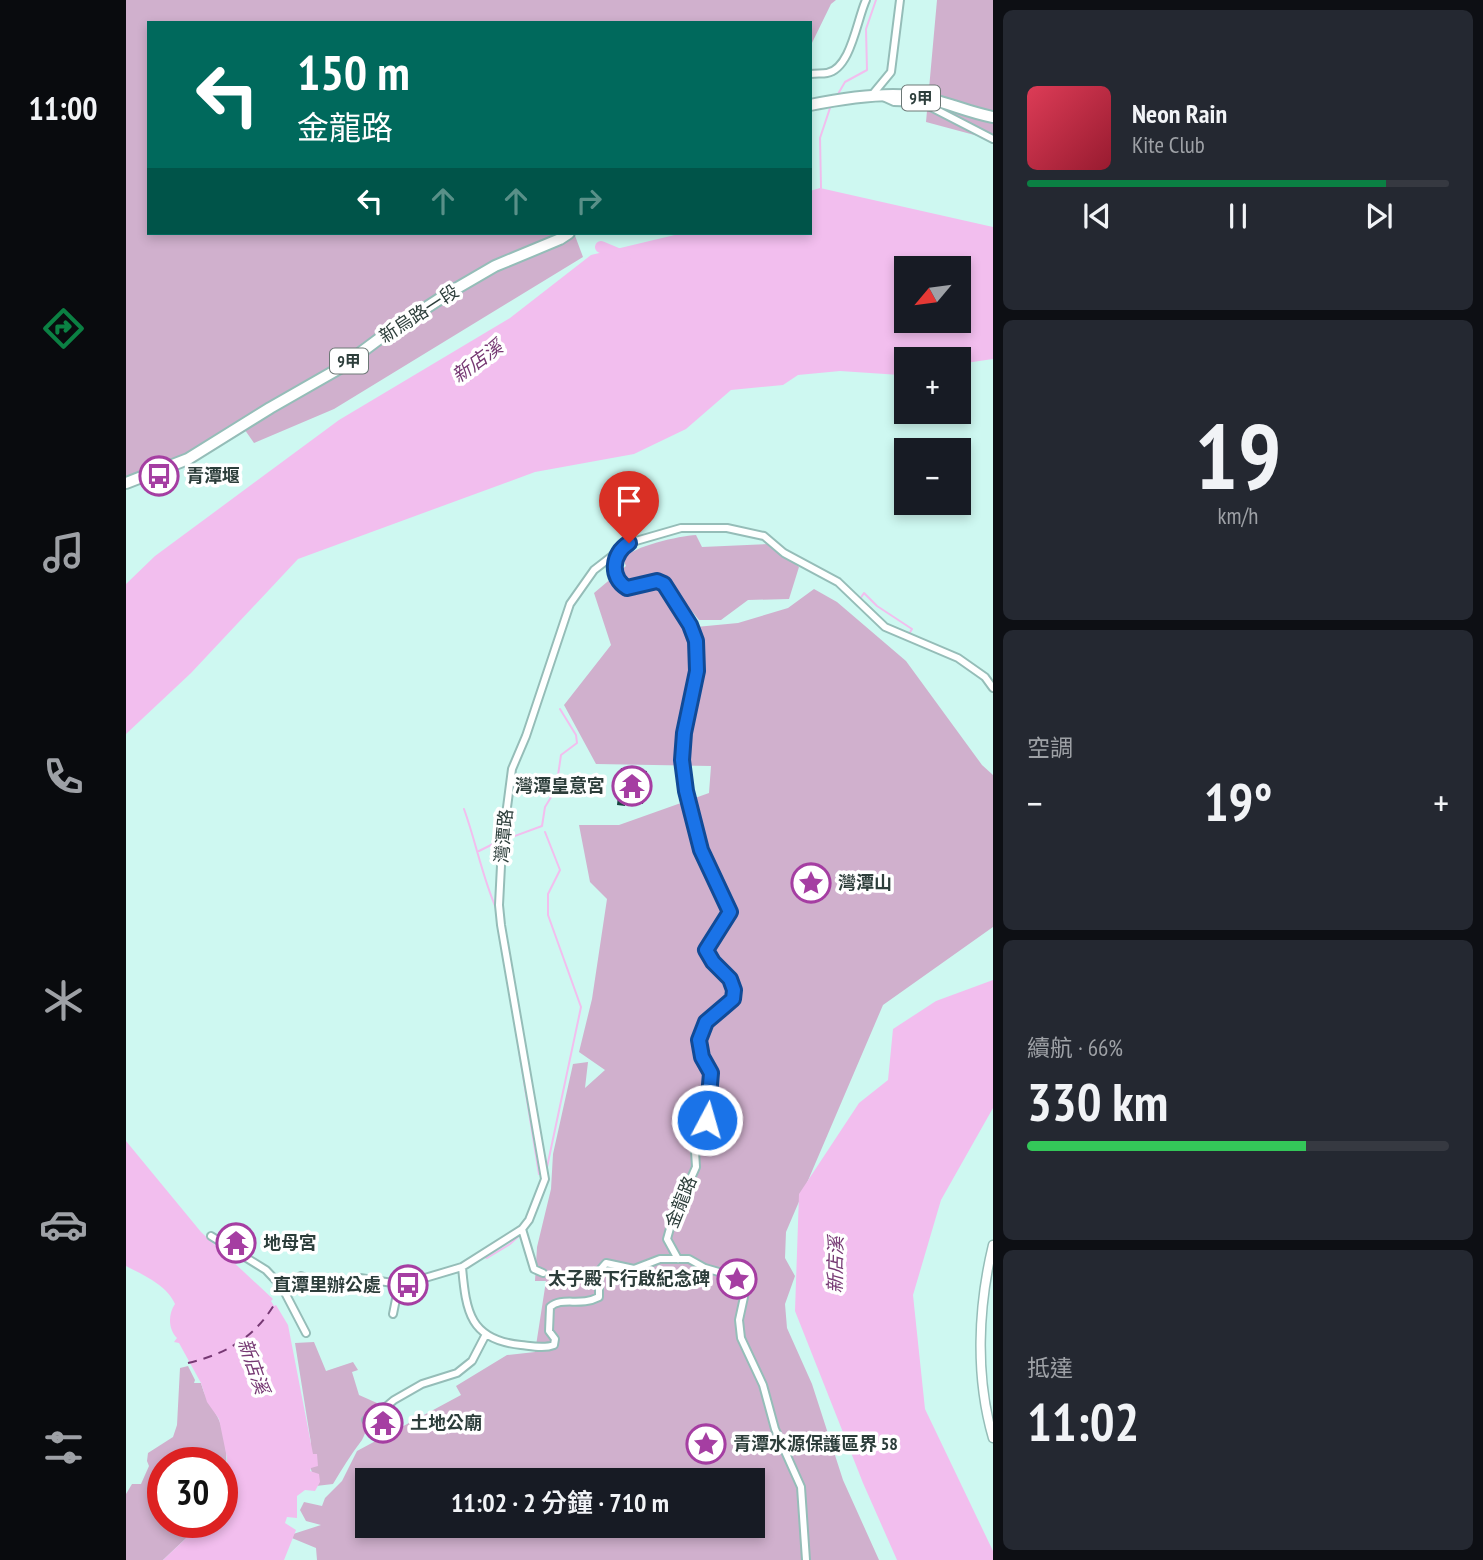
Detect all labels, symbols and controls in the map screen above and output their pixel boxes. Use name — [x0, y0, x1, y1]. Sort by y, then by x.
text: 150 m — [297, 40, 410, 104]
icon: left — [182, 49, 273, 140]
road number: 9甲 — [902, 86, 940, 110]
text: 11:00 — [28, 87, 98, 129]
text: Neon Rain — [1132, 97, 1227, 130]
text: 金龍路 — [297, 106, 393, 148]
text: Kite Club — [1132, 130, 1205, 159]
icon: left — [351, 182, 389, 220]
icon: ahead — [424, 182, 462, 220]
icon: ahead — [497, 182, 535, 220]
icon: right — [570, 182, 608, 220]
icon: previous — [1078, 197, 1116, 235]
icon: pause — [1219, 197, 1257, 235]
icon: next — [1360, 197, 1398, 235]
north arrow — [894, 256, 971, 332]
map controls — [894, 256, 971, 515]
street label: 新烏路一段 — [375, 279, 463, 348]
icon: directions — [39, 304, 88, 353]
water label: 新店溪 — [447, 333, 510, 387]
button: + — [894, 347, 971, 424]
road number: 9甲 — [330, 348, 368, 374]
text: 19 — [1195, 396, 1282, 514]
button: − — [894, 438, 971, 515]
bus stop icon: 青潭堰 — [138, 455, 180, 497]
place label: 青潭堰 — [186, 464, 240, 487]
pin — [599, 471, 659, 543]
icon: arrive — [610, 482, 648, 520]
text: km/h — [1218, 501, 1258, 530]
icon: music — [39, 528, 88, 577]
text: 空調 — [1027, 733, 1073, 762]
icon: phone — [39, 752, 88, 801]
temple icon: 灣潭皇意宮 — [611, 765, 653, 807]
text: 19° — [1204, 768, 1272, 835]
place label: 灣潭皇意宮 — [515, 774, 605, 797]
text: − — [1027, 778, 1043, 827]
text: + — [1433, 778, 1449, 827]
street label: 灣潭路 — [490, 808, 517, 864]
place icon: 灣潭山 — [790, 862, 832, 904]
place label: 灣潭山 — [838, 871, 892, 894]
icon: climate — [39, 976, 88, 1025]
text: 續航 · 66% — [1027, 1033, 1123, 1062]
text: 330 km — [1027, 1068, 1168, 1135]
position arrow — [670, 1083, 744, 1157]
street label: 金龍路 — [660, 1172, 701, 1231]
icon: car — [39, 1200, 88, 1249]
temple icon: 地母宮 — [215, 1222, 257, 1264]
place label: 地母宮 — [263, 1231, 317, 1254]
water label: 新店溪 — [823, 1233, 848, 1294]
place icon: 太子殿下行啟紀念碑 — [716, 1258, 758, 1300]
bus stop icon: 直潭里辦公處 — [387, 1264, 429, 1306]
place label: 太子殿下行啟紀念碑 — [548, 1267, 710, 1290]
place label: 直潭里辦公處 — [273, 1273, 381, 1296]
water label: 新店溪 — [233, 1335, 276, 1400]
text: 抵達 — [1027, 1353, 1073, 1382]
text: 11:02 — [1027, 1388, 1139, 1455]
temple icon: 土地公廟 — [362, 1402, 404, 1444]
place label: 土地公廟 — [410, 1411, 482, 1434]
icon: filters — [39, 1423, 88, 1472]
place icon: 青潭水源保護區界 58 — [685, 1423, 727, 1465]
place label: 青潭水源保護區界 58 — [733, 1432, 898, 1455]
speed limit sign: 30 — [147, 1447, 238, 1538]
text: 11:02 · 2 分鐘 · 710 m — [451, 1486, 669, 1519]

